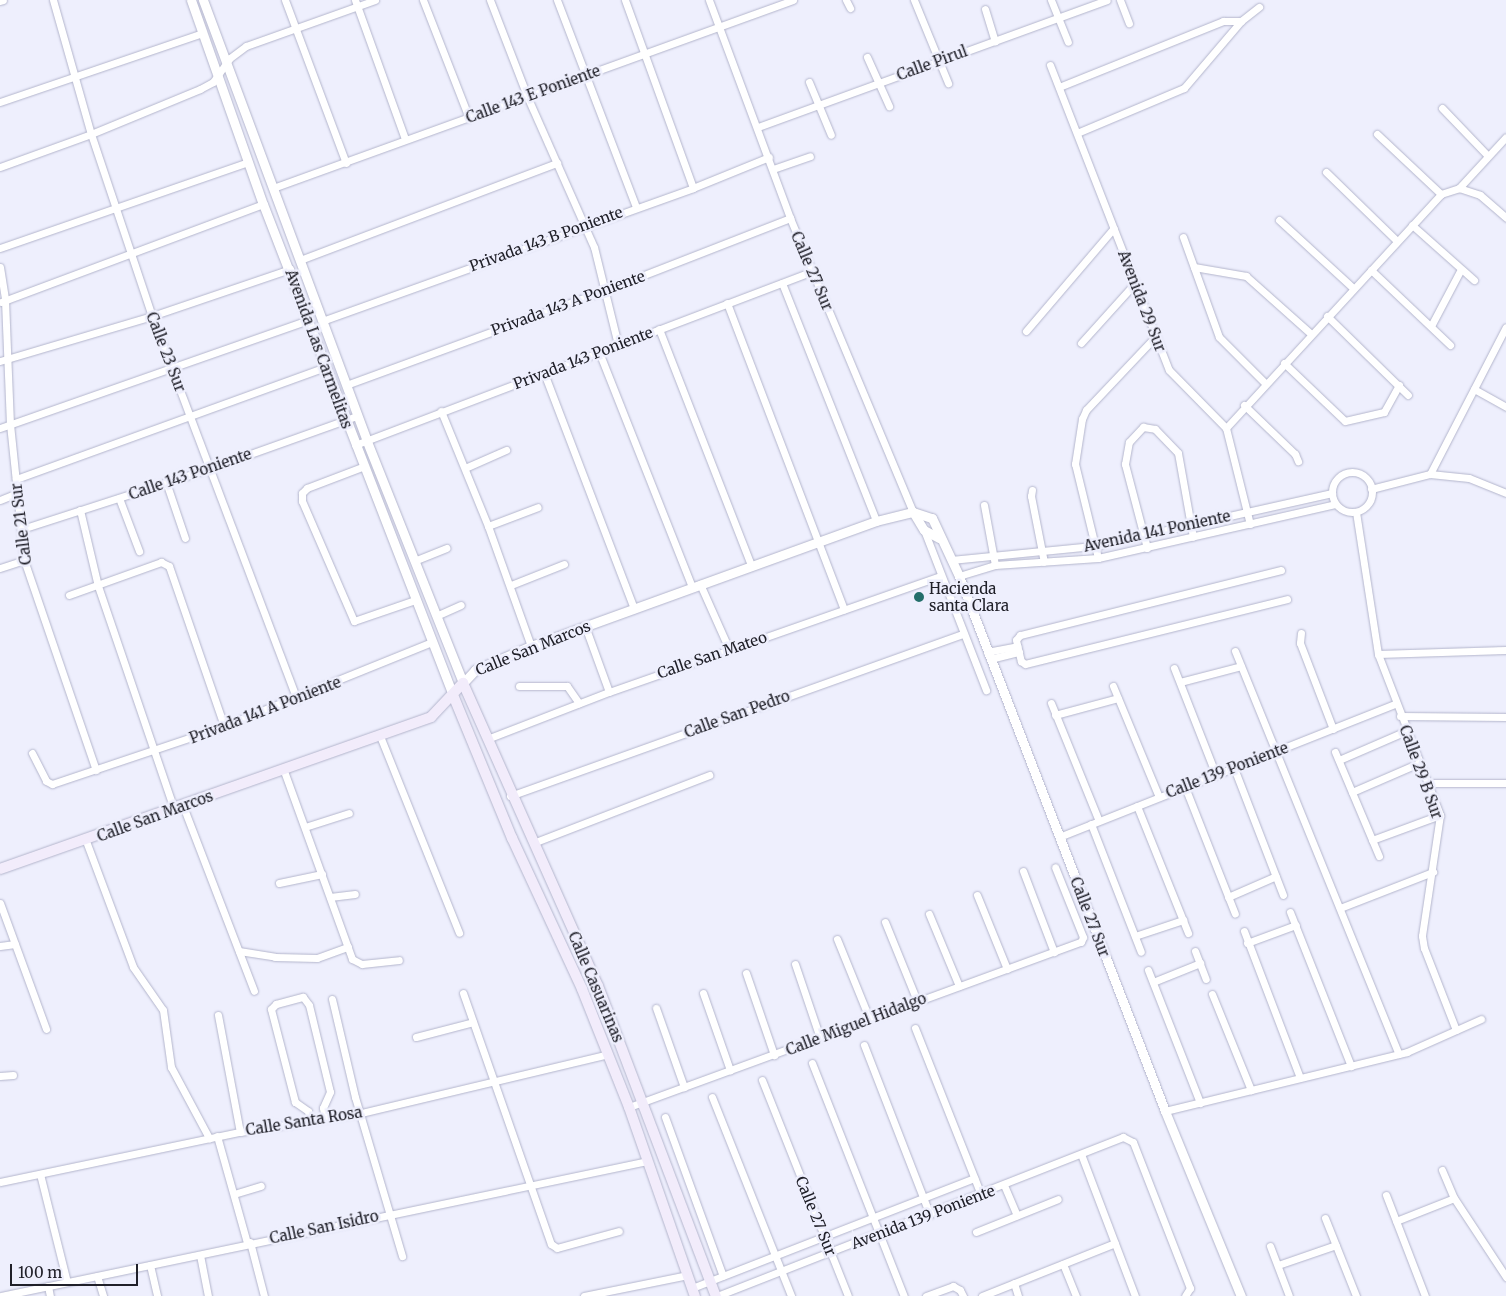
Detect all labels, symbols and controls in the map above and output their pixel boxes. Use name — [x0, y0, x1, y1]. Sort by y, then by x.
street label: Calle Pirul — [894, 42, 970, 84]
street label: Calle 143 E Poniente — [463, 61, 603, 127]
street label: Privada 143 B Poniente — [467, 203, 625, 275]
street label: Calle 27 Sur — [787, 229, 837, 313]
street label: Avenida 29 Sur — [1114, 248, 1170, 354]
street label: Avenida Las Carmelitas — [282, 267, 356, 431]
street label: Privada 143 A Poniente — [489, 267, 647, 339]
street label: Calle 23 Sur — [143, 310, 189, 394]
street label: Privada 143 Poniente — [511, 323, 655, 393]
street label: Calle 143 Poniente — [126, 445, 254, 503]
street label: Calle 21 Sur — [7, 482, 35, 566]
street label: Avenida 141 Poniente — [1082, 507, 1232, 555]
place label: Hacienda santa Clara — [929, 579, 1009, 614]
marker: Hacienda santa Clara — [913, 591, 925, 603]
street label: Calle San Marcos — [473, 617, 593, 679]
street label: Calle San Mateo — [655, 628, 769, 682]
street label: Privada 141 A Poniente — [187, 673, 343, 747]
street label: Calle San Pedro — [682, 687, 792, 741]
street label: Calle 29 B Sur — [1396, 723, 1446, 821]
street label: Calle 139 Poniente — [1163, 738, 1291, 802]
street label: Calle San Marcos — [95, 787, 215, 845]
street label: Calle 27 Sur — [1067, 875, 1113, 959]
street label: Calle Casuarinas — [565, 929, 627, 1045]
street label: Calle Miguel Hidalgo — [783, 989, 929, 1059]
street label: Calle Santa Rosa — [244, 1103, 364, 1139]
street label: Calle 27 Sur — [792, 1174, 840, 1258]
street label: Avenida 139 Poniente — [849, 1181, 997, 1253]
street label: Calle San Isidro — [268, 1207, 380, 1247]
scale bar — [12, 1254, 140, 1286]
text: 100 m — [18, 1263, 62, 1282]

